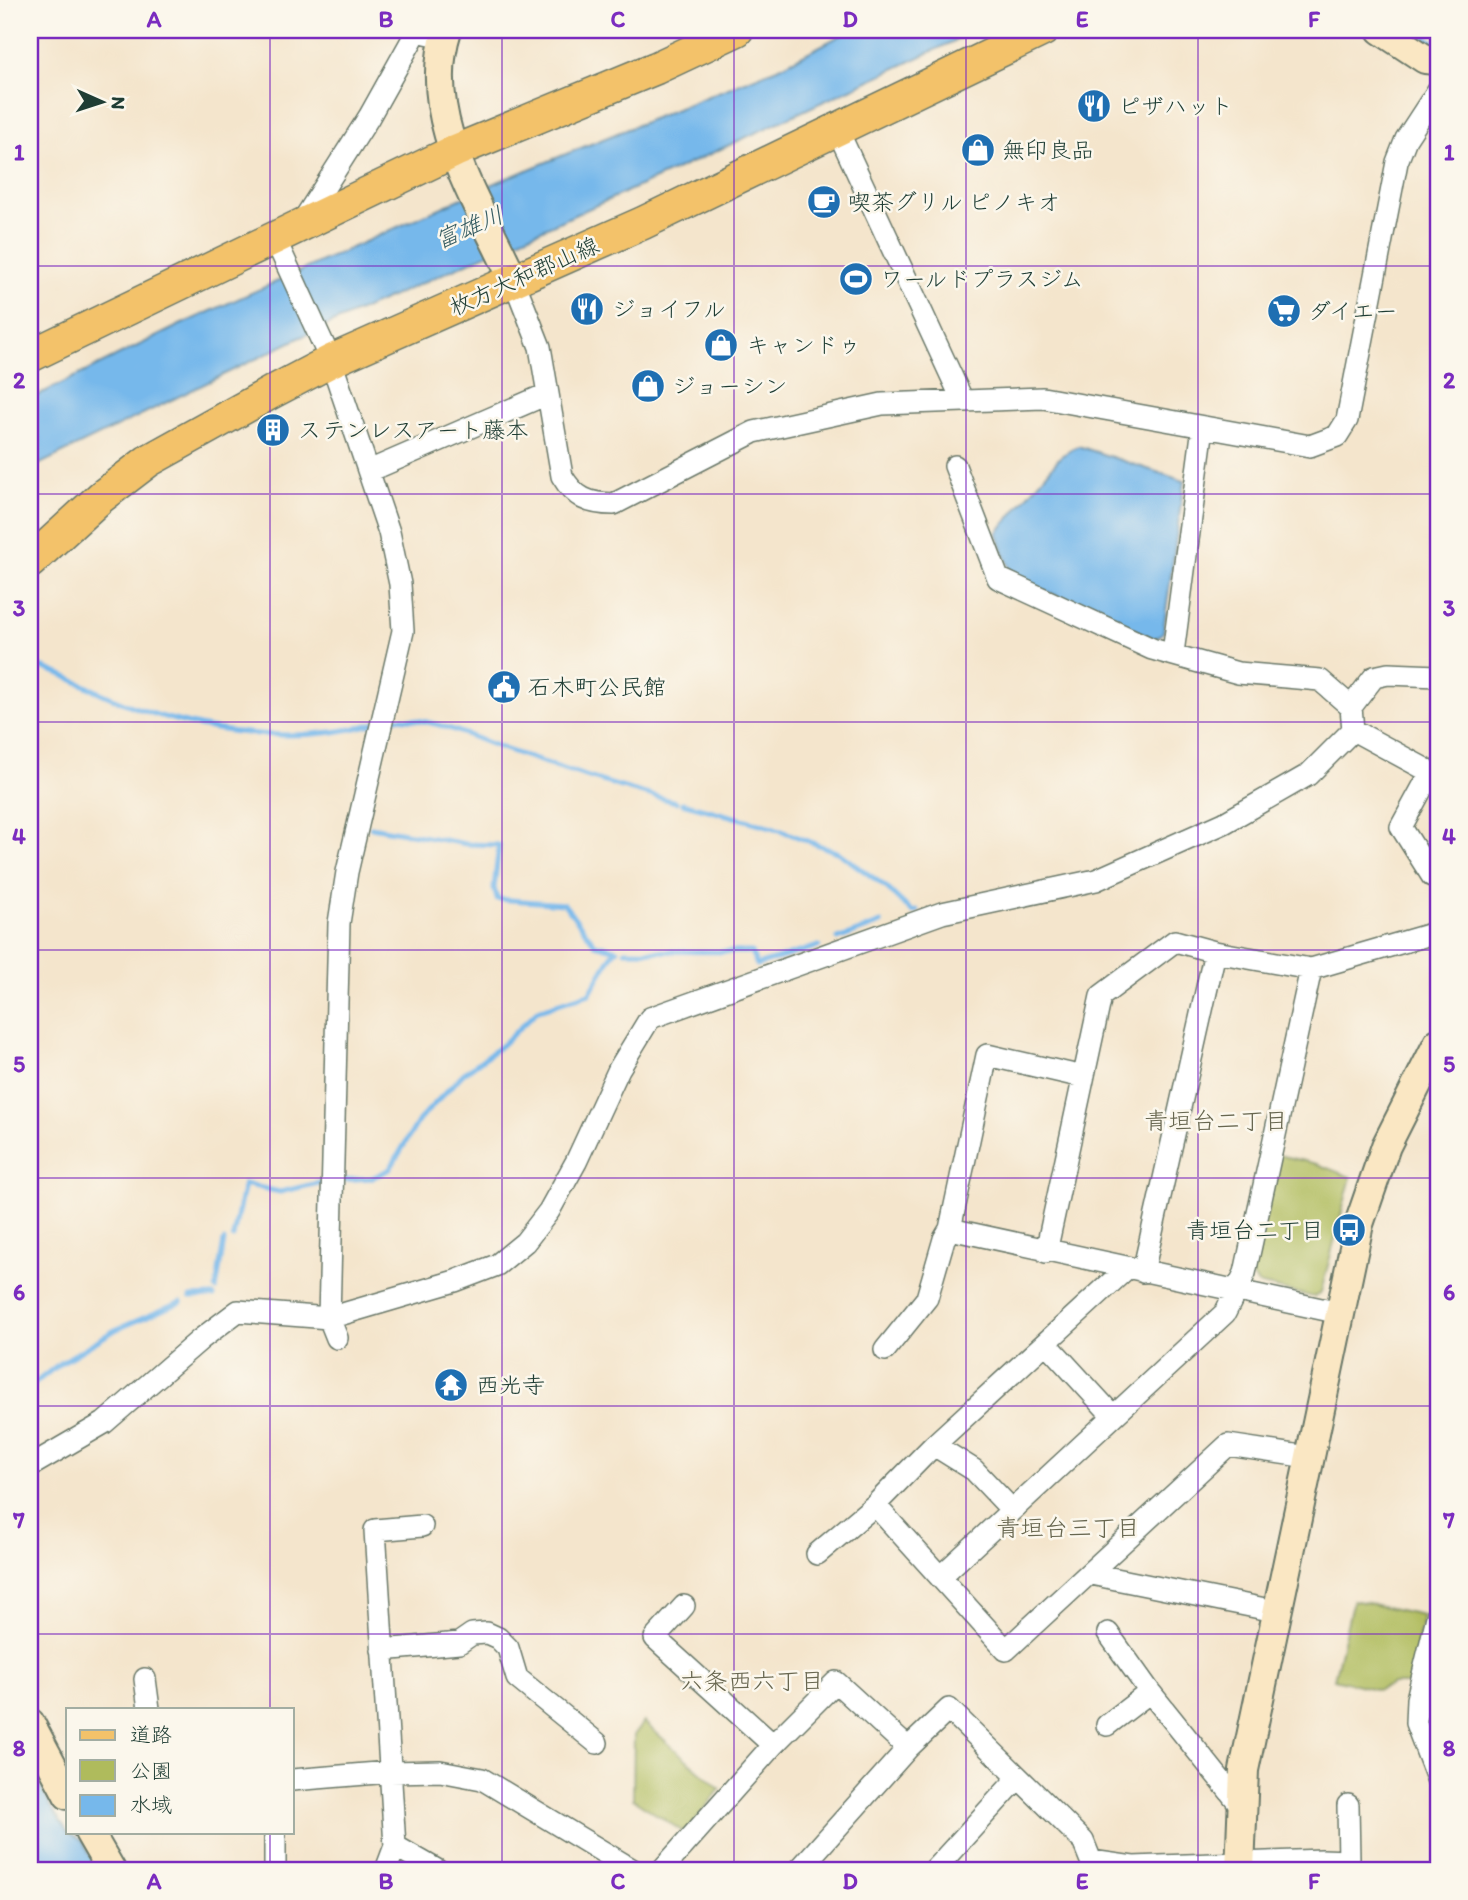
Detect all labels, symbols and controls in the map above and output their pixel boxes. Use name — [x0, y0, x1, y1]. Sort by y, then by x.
text: A — [146, 5, 162, 33]
text: B — [379, 5, 394, 33]
text: C — [611, 5, 626, 33]
text: D — [842, 5, 858, 33]
text: E — [1076, 5, 1089, 33]
text: F — [1308, 5, 1321, 33]
north arrow — [66, 66, 136, 136]
restaurant icon: ピザハット — [1075, 87, 1113, 125]
place label: ピザハット — [1118, 92, 1233, 120]
text: N — [107, 96, 130, 110]
shop icon: 無印良品 — [959, 131, 997, 169]
place label: 無印良品 — [1002, 136, 1094, 164]
text: 1 — [14, 138, 25, 166]
text: 1 — [1444, 138, 1455, 166]
cafe icon: 喫茶グリル ピノキオ — [805, 183, 843, 221]
place label: 喫茶グリル ピノキオ — [848, 188, 1060, 216]
water label: 富雄川 — [430, 200, 508, 254]
street label: 枚方大和郡山線 — [445, 230, 603, 322]
sports icon: ワールドプラスジム — [837, 260, 875, 298]
place label: ワールドプラスジム — [880, 265, 1084, 293]
restaurant icon: ジョイフル — [568, 290, 606, 328]
supermarket icon: ダイエー — [1265, 292, 1303, 330]
place label: ジョイフル — [612, 295, 726, 323]
place label: ダイエー — [1308, 297, 1398, 325]
shop icon: キャンドゥ — [702, 326, 740, 364]
place label: キャンドゥ — [746, 331, 861, 359]
text: 2 — [13, 366, 26, 394]
text: 2 — [1443, 366, 1456, 394]
shop icon: ジョーシン — [629, 367, 667, 405]
place label: ジョーシン — [672, 372, 787, 400]
building icon: ステンレスアート藤本 — [254, 411, 292, 449]
place label: ステンレスアート藤本 — [298, 416, 528, 444]
text: 3 — [13, 594, 26, 622]
text: 3 — [1443, 594, 1456, 622]
public building icon: 石木町公民館 — [485, 668, 523, 706]
place label: 石木町公民館 — [528, 673, 666, 701]
text: 4 — [12, 822, 26, 850]
text: 4 — [1442, 822, 1456, 850]
text: 5 — [13, 1050, 25, 1078]
text: 5 — [1443, 1050, 1455, 1078]
district label: 青垣台二丁目 — [1144, 1106, 1288, 1135]
bus stop icon: 青垣台二丁目 — [1330, 1211, 1368, 1249]
place label: 青垣台二丁目 — [1186, 1216, 1324, 1244]
text: 6 — [13, 1278, 25, 1306]
text: 6 — [1443, 1278, 1455, 1306]
temple icon: 西光寺 — [432, 1366, 470, 1404]
place label: 西光寺 — [476, 1371, 545, 1399]
text: 7 — [12, 1506, 25, 1534]
text: 7 — [1442, 1506, 1455, 1534]
district label: 青垣台三丁目 — [996, 1513, 1140, 1542]
district label: 六条西六丁目 — [680, 1666, 824, 1695]
legend — [66, 1708, 294, 1834]
text: 道路 — [130, 1722, 172, 1747]
text: 8 — [13, 1734, 26, 1762]
text: 8 — [1443, 1734, 1456, 1762]
text: 公園 — [130, 1758, 172, 1783]
text: 水域 — [130, 1792, 172, 1817]
text: A — [146, 1867, 162, 1895]
text: B — [379, 1867, 394, 1895]
text: C — [611, 1867, 626, 1895]
text: D — [842, 1867, 858, 1895]
text: E — [1076, 1867, 1089, 1895]
text: F — [1308, 1867, 1321, 1895]

